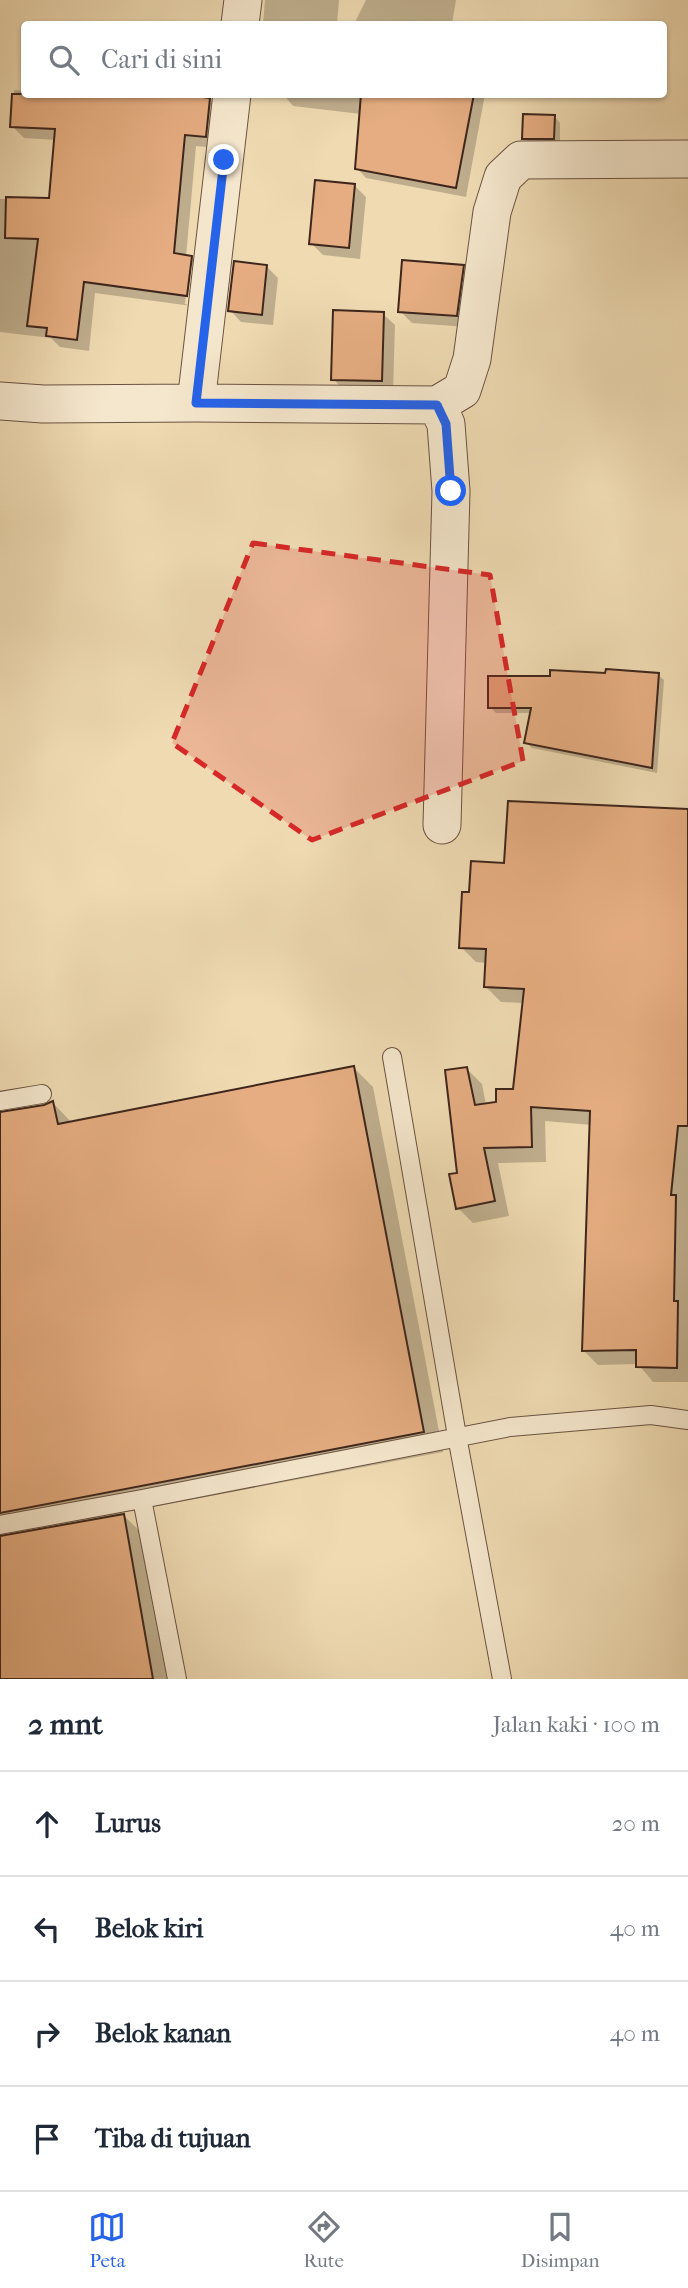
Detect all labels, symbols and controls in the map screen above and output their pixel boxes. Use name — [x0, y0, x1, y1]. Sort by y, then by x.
search box — [21, 21, 667, 98]
icon: search — [45, 41, 83, 79]
text: Cari di sini — [101, 44, 222, 75]
route end — [208, 144, 239, 175]
route start — [435, 475, 466, 506]
text: 2 mnt — [28, 1707, 103, 1742]
text: Jalan kaki · 100 m — [493, 1711, 660, 1738]
icon: ahead — [28, 1805, 66, 1843]
text: Lurus — [95, 1808, 161, 1839]
text: 20 m — [611, 1810, 660, 1837]
icon: left — [28, 1910, 66, 1948]
text: Belok kiri — [95, 1913, 203, 1944]
text: 40 m — [610, 1915, 660, 1942]
icon: right — [28, 2015, 66, 2053]
text: Belok kanan — [95, 2018, 231, 2049]
text: 40 m — [610, 2020, 660, 2047]
icon: arrive — [28, 2120, 66, 2158]
text: Tiba di tujuan — [95, 2123, 251, 2154]
tab: Peta — [88, 2208, 126, 2272]
tab: Rute — [303, 2208, 344, 2272]
tab: Disimpan — [521, 2208, 599, 2272]

